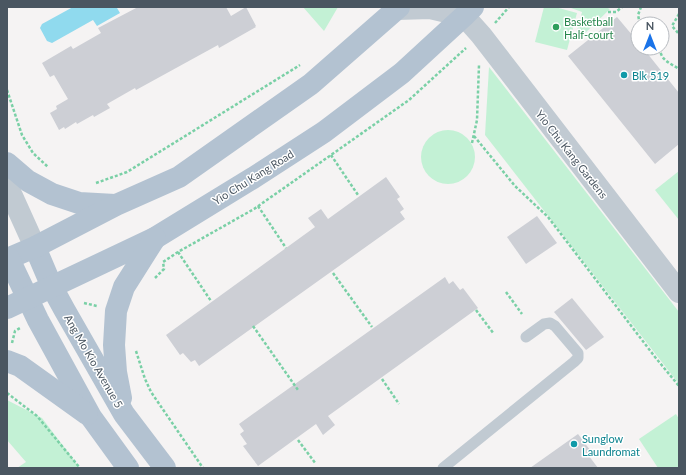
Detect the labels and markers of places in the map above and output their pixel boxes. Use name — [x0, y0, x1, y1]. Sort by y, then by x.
place label: Basketball Half-court — [564, 15, 614, 41]
marker: Basketball Half-court — [551, 22, 561, 32]
place label: Blk 519 — [632, 69, 669, 82]
marker: Blk 519 — [619, 70, 629, 80]
place label: Sunglow Laundromat — [582, 432, 640, 458]
marker: Sunglow Laundromat — [569, 439, 579, 449]

